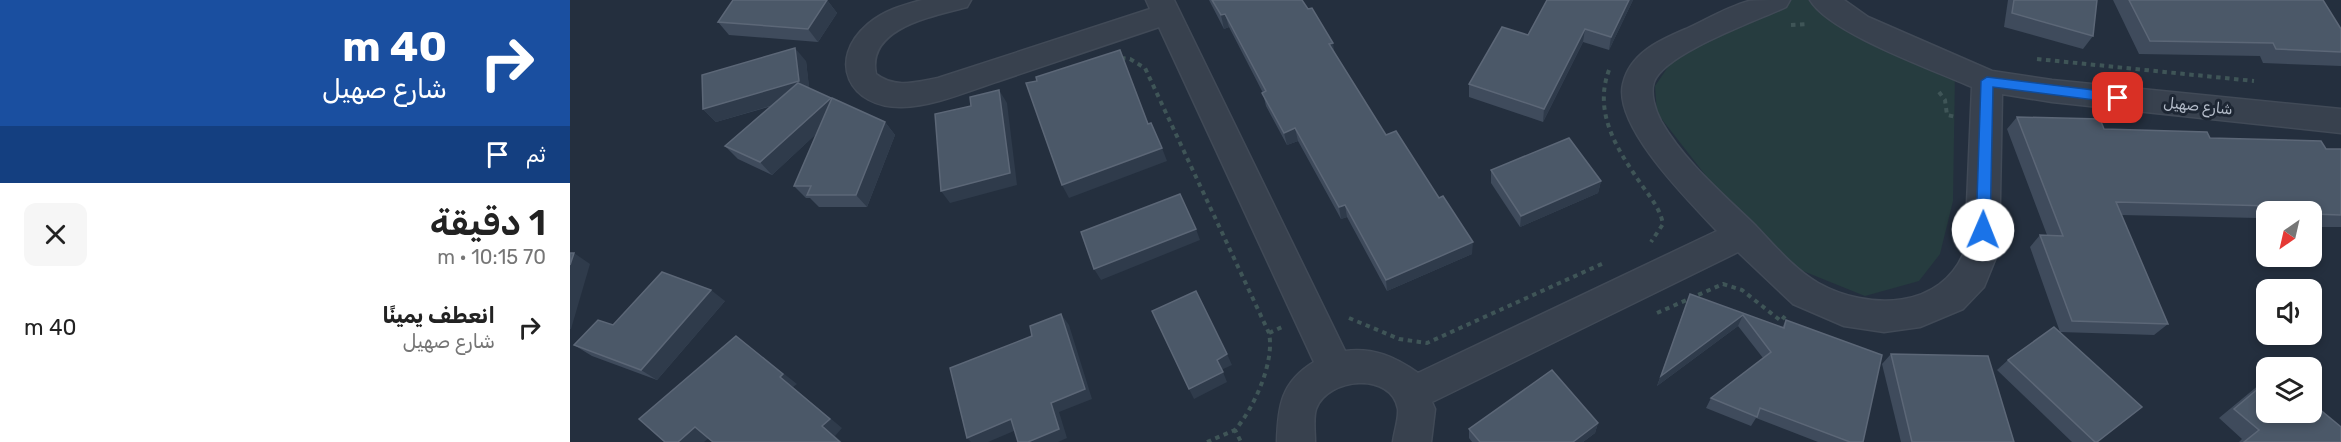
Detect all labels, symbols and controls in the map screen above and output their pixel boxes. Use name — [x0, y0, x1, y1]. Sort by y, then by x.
text: 40 m — [342, 22, 447, 72]
icon: right — [468, 24, 546, 102]
pin — [2092, 72, 2143, 123]
text: شارع صهيل — [322, 73, 447, 105]
icon: arrive — [2101, 81, 2134, 114]
street label: شارع صهيل — [2162, 93, 2233, 121]
icon: arrive — [481, 138, 514, 171]
text: ثم — [526, 141, 546, 168]
position arrow — [1951, 198, 2015, 262]
text: 1 دقيقة — [430, 201, 546, 244]
north arrow — [2256, 201, 2322, 267]
map controls — [2256, 201, 2322, 423]
button: close — [24, 203, 87, 266]
text: 70 m · 10:15 — [437, 245, 546, 269]
button: sound — [2256, 279, 2322, 345]
text: انعطف يمينًا — [382, 302, 495, 329]
icon: right — [513, 311, 546, 344]
text: 40 m — [24, 314, 77, 341]
text: شارع صهيل — [402, 329, 495, 353]
button: layers — [2256, 357, 2322, 423]

